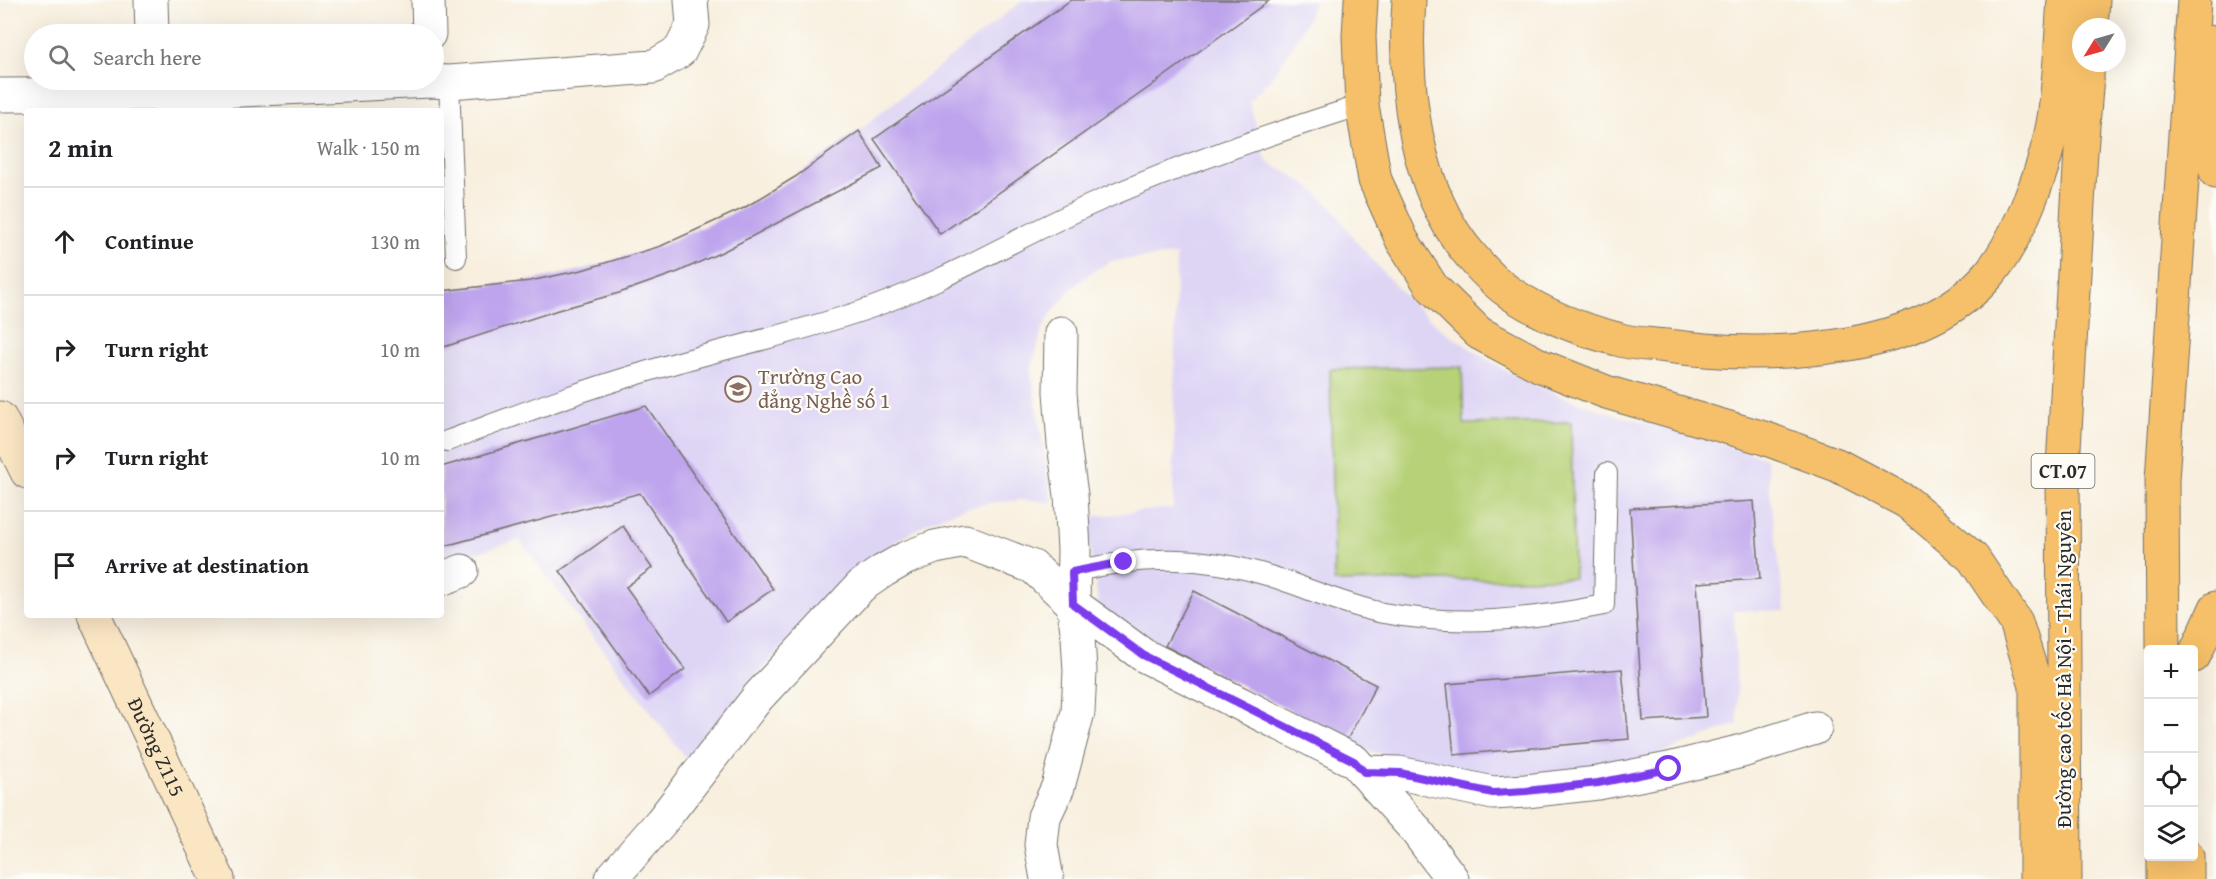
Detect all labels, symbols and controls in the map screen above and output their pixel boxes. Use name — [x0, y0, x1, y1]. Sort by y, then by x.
north arrow — [2072, 18, 2126, 72]
search box — [24, 24, 444, 90]
icon: search — [45, 41, 78, 74]
text: Search here — [93, 41, 202, 73]
text: 2 min — [48, 128, 113, 167]
text: Walk · 150 m — [317, 133, 420, 162]
icon: ahead — [48, 225, 81, 258]
text: Continue — [105, 225, 194, 257]
text: 130 m — [370, 227, 420, 256]
icon: right — [48, 333, 81, 366]
text: Turn right — [105, 333, 208, 365]
text: 10 m — [380, 335, 420, 364]
place label: Trường Cao đẳng Nghề số 1 — [758, 361, 890, 416]
school or university icon: Trường Cao đẳng Nghề số 1 — [723, 374, 753, 404]
icon: right — [48, 441, 81, 474]
text: Turn right — [105, 441, 208, 473]
text: 10 m — [380, 443, 420, 472]
road number: CT.07 — [2032, 454, 2094, 488]
street label: Đường cao tốc Hà Nội - Thái Nguyên — [2048, 510, 2079, 828]
route end — [1110, 548, 1136, 574]
icon: arrive — [48, 549, 81, 582]
text: Arrive at destination — [105, 549, 309, 581]
map controls — [2144, 645, 2198, 861]
button: + — [2144, 645, 2198, 699]
street label: Đường Z115 — [120, 692, 193, 802]
button: − — [2144, 699, 2198, 753]
button: locate — [2144, 753, 2198, 807]
route start — [1655, 755, 1681, 781]
button: layers — [2144, 807, 2198, 861]

